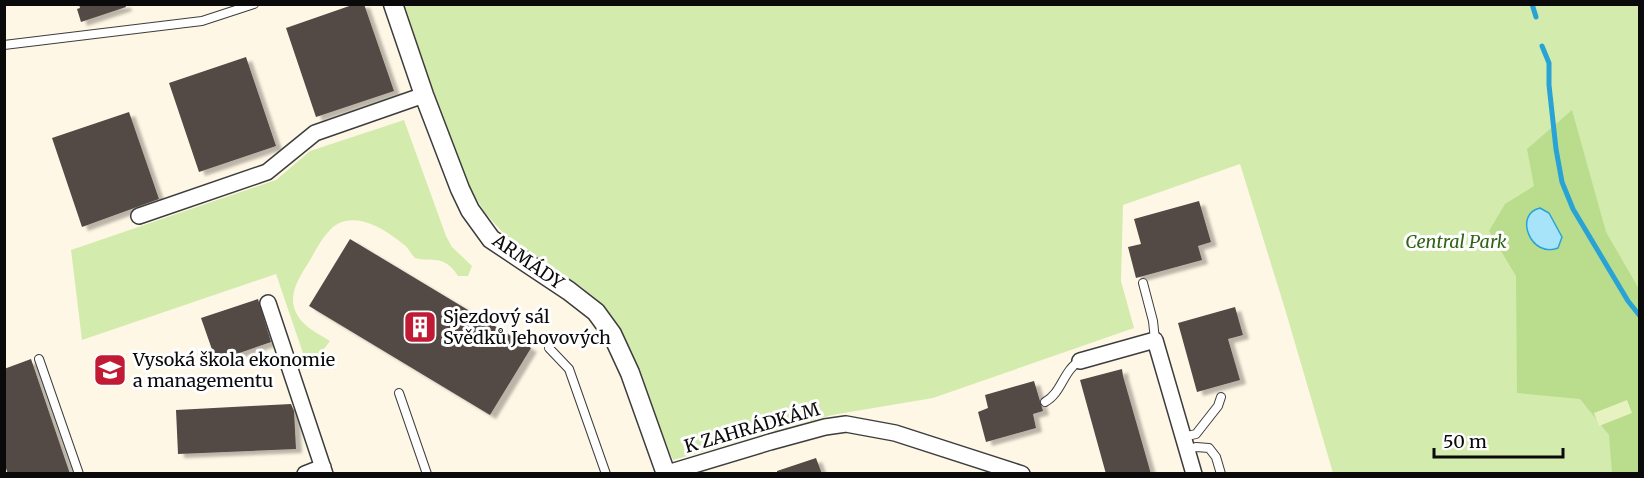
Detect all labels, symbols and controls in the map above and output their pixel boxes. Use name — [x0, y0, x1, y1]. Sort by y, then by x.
street label: ARMÁDY — [488, 228, 569, 295]
park label: Central Park — [1405, 230, 1507, 253]
place label: Sjezdový sál Svědků Jehovových — [443, 305, 611, 349]
building icon: Sjezdový sál Svědků Jehovových — [402, 309, 438, 345]
place label: Vysoká škola ekonomie a managementu — [132, 348, 335, 392]
school or university icon: Vysoká škola ekonomie a managementu — [92, 352, 128, 388]
street label: K ZAHRÁDKÁM — [681, 397, 822, 458]
scale bar — [1434, 421, 1563, 459]
text: 50 m — [1443, 430, 1487, 453]

